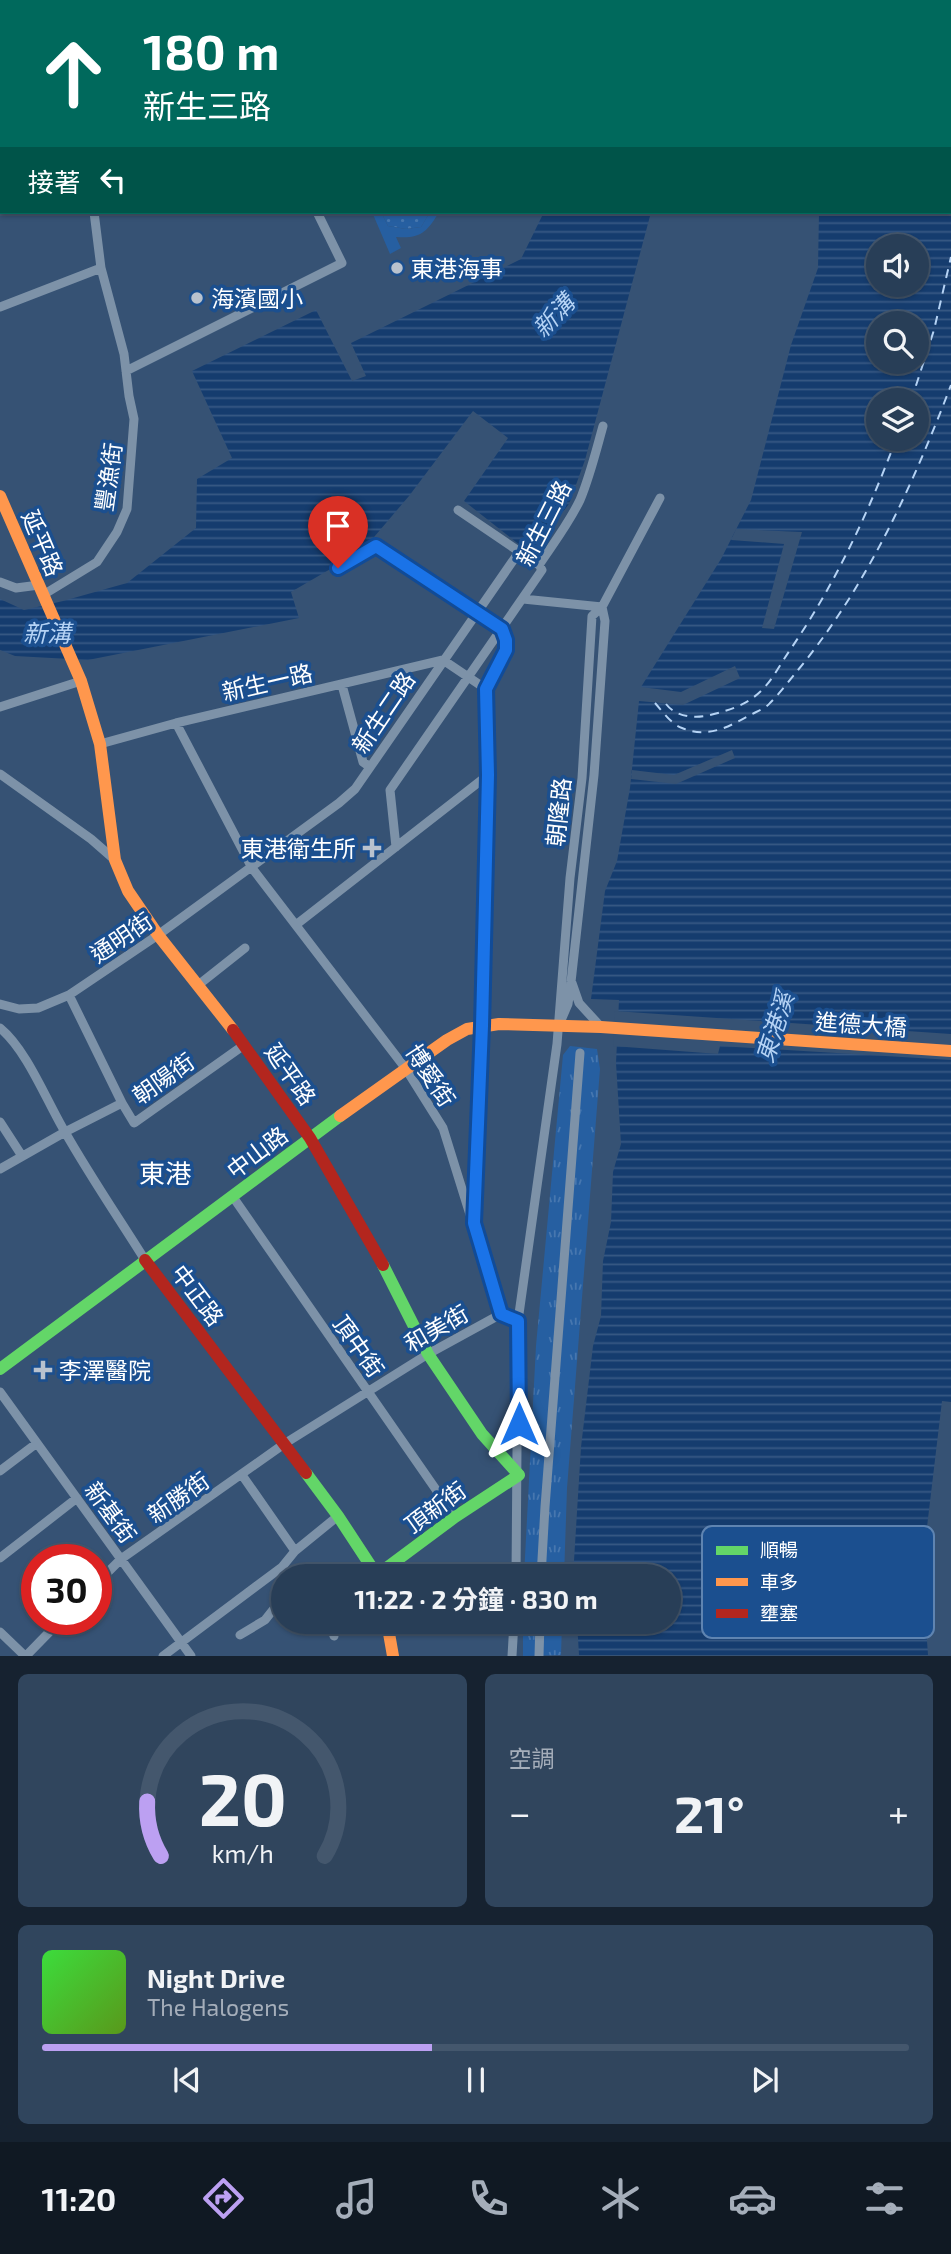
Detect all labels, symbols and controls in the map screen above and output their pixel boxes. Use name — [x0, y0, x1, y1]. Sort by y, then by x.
text: 180 m — [143, 21, 279, 80]
icon: ahead — [28, 28, 119, 119]
text: 新生三路 — [143, 86, 271, 124]
icon: left — [94, 161, 132, 199]
text: 接著 — [28, 166, 80, 197]
map controls — [866, 234, 929, 451]
button: sound — [866, 234, 929, 297]
place label: 東港海事 — [411, 254, 503, 282]
marker: 東港海事 — [389, 260, 405, 276]
place label: 海濱國小 — [211, 284, 303, 312]
water label: 新溝 — [526, 285, 582, 342]
marker: 海濱國小 — [189, 290, 205, 306]
button: search — [866, 311, 929, 374]
button: layers — [866, 388, 929, 451]
street label: 豐漁街 — [89, 441, 127, 513]
street label: 新生三路 — [510, 476, 576, 570]
pin — [308, 496, 368, 568]
street label: 延平路 — [17, 506, 69, 580]
icon: arrive — [319, 507, 357, 545]
water label: 新溝 — [23, 618, 74, 647]
street label: 新生一路 — [219, 658, 315, 706]
street label: 新生二路 — [346, 666, 420, 758]
street label: 朝隆路 — [540, 776, 576, 848]
place label: 東港衛生所 — [241, 834, 356, 862]
marker: 東港衛生所 — [362, 838, 382, 858]
street label: 通明街 — [85, 906, 157, 968]
water label: 東港溪 — [749, 985, 800, 1066]
street label: 進德大橋 — [814, 1007, 908, 1041]
street label: 延平路 — [260, 1038, 322, 1110]
street label: 博愛街 — [400, 1038, 462, 1112]
street label: 朝陽街 — [127, 1047, 199, 1109]
street label: 中山路 — [221, 1120, 293, 1184]
district label: 東港 — [139, 1157, 191, 1188]
street label: 中正路 — [166, 1259, 230, 1331]
street label: 和美街 — [399, 1299, 473, 1357]
street label: 頂中街 — [328, 1310, 390, 1382]
place label: 李澤醫院 — [59, 1356, 151, 1384]
marker: 李澤醫院 — [33, 1360, 53, 1380]
position arrow — [482, 1387, 556, 1461]
street label: 新勝街 — [142, 1466, 214, 1528]
street label: 頂新街 — [399, 1475, 471, 1539]
street label: 新基街 — [79, 1476, 143, 1548]
legend — [702, 1526, 934, 1638]
text: 順暢 — [760, 1538, 798, 1561]
speed limit sign: 30 — [21, 1544, 112, 1635]
text: 車多 — [760, 1570, 798, 1593]
text: 11:22 · 2 分鐘 · 830 m — [354, 1583, 598, 1614]
text: 壅塞 — [760, 1601, 798, 1624]
text: 空調 — [509, 1744, 555, 1772]
text: 20 — [198, 1754, 286, 1842]
text: 21° — [674, 1781, 745, 1843]
text: − — [509, 1789, 531, 1835]
text: + — [888, 1789, 909, 1835]
text: km/h — [211, 1838, 273, 1868]
text: Night Drive — [147, 1962, 285, 1993]
text: The Halogens — [147, 1993, 289, 2021]
icon: previous — [168, 2061, 206, 2099]
icon: pause — [457, 2061, 495, 2099]
icon: next — [746, 2061, 784, 2099]
icon: directions — [199, 2174, 248, 2223]
icon: music — [332, 2174, 381, 2223]
icon: phone — [464, 2174, 513, 2223]
icon: climate — [596, 2174, 645, 2223]
icon: car — [728, 2174, 777, 2223]
icon: filters — [860, 2174, 909, 2223]
text: 11:20 — [42, 2179, 116, 2217]

